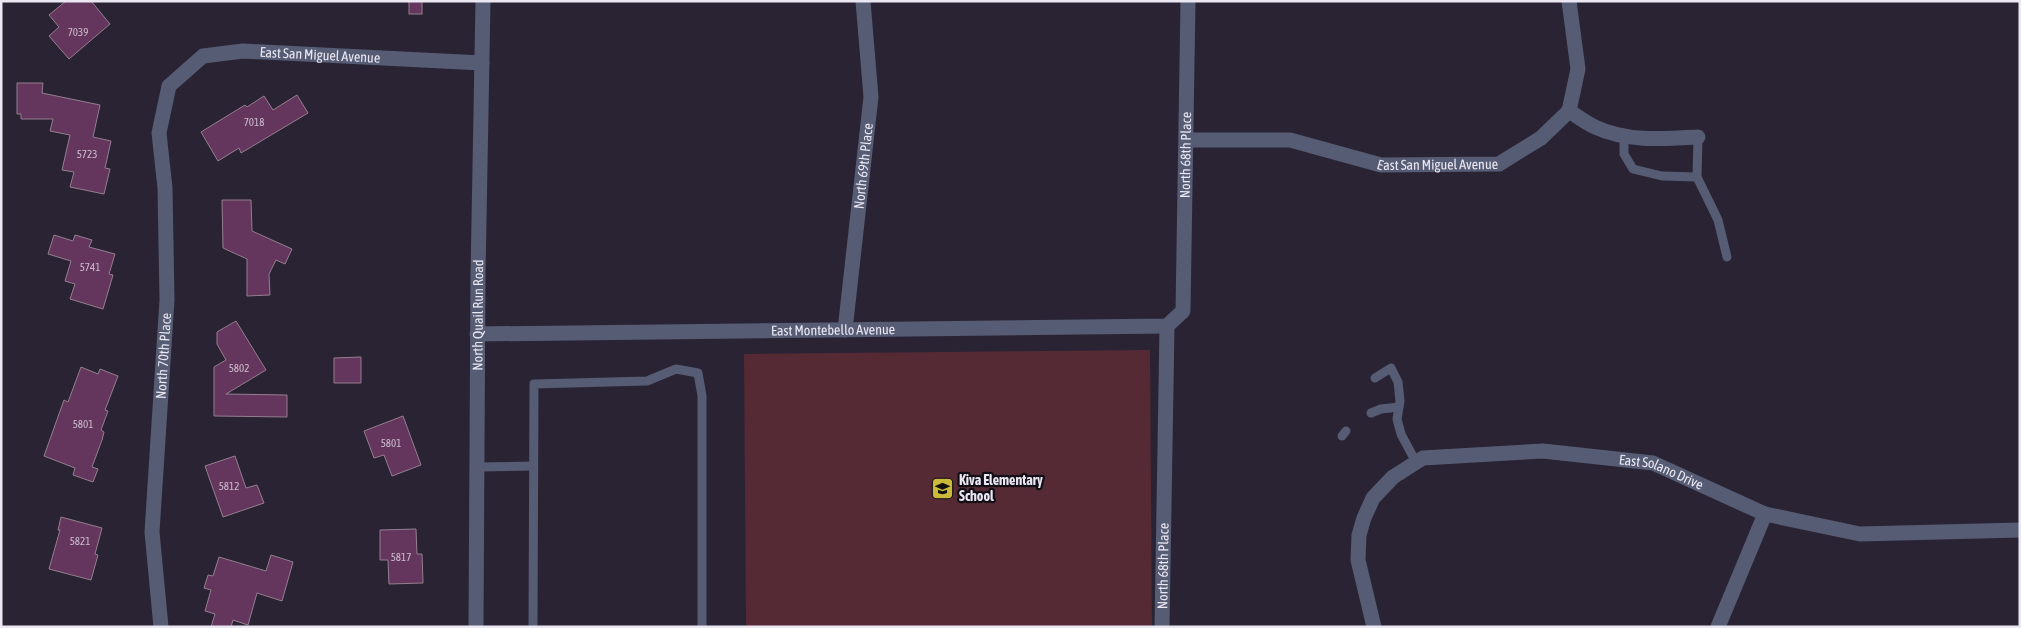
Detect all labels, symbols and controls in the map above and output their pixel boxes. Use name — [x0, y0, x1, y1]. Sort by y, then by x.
house number: 7039 — [68, 26, 88, 38]
street label: East San Miguel Avenue — [259, 44, 381, 66]
street label: North 68th Place — [1177, 112, 1194, 198]
house number: 7018 — [244, 116, 264, 128]
street label: North 69th Place — [851, 122, 876, 210]
house number: 5723 — [77, 148, 97, 160]
street label: East San Miguel Avenue — [1375, 156, 1498, 173]
street label: North Quail Run Road — [469, 259, 486, 371]
house number: 5741 — [80, 261, 100, 273]
street label: North 70th Place — [153, 312, 174, 399]
street label: East Montebello Avenue — [771, 321, 895, 339]
house number: 5802 — [229, 362, 249, 374]
house number: 5801 — [73, 418, 93, 430]
house number: 5801 — [381, 437, 401, 449]
street label: East Solano Drive — [1618, 451, 1706, 493]
place label: Kiva Elementary School — [959, 472, 1043, 504]
school or university icon: Kiva Elementary School — [931, 476, 955, 500]
house number: 5812 — [219, 480, 239, 492]
street label: North 68th Place — [1154, 523, 1172, 609]
house number: 5821 — [70, 535, 90, 547]
house number: 5817 — [391, 551, 411, 563]

